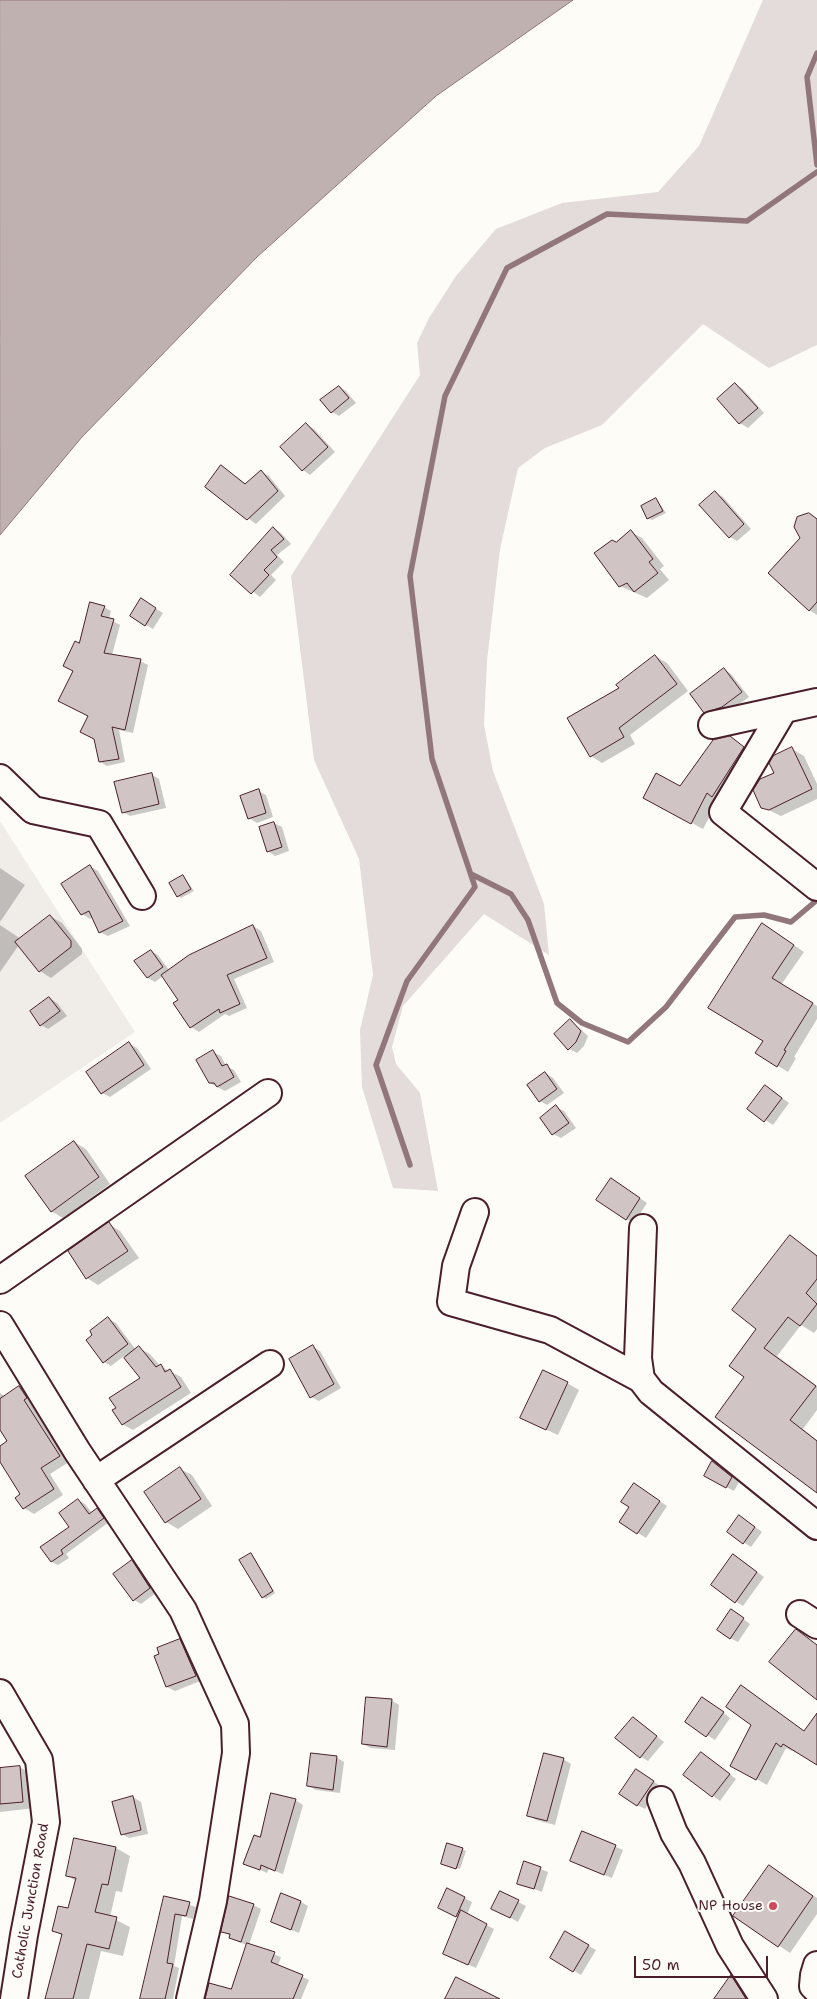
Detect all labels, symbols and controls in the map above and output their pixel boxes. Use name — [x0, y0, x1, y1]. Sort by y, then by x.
street label: Catholic Junction Road — [9, 1822, 53, 1980]
place label: NP House — [698, 1898, 763, 1914]
marker: NP House — [767, 1900, 779, 1912]
scale bar — [637, 1946, 771, 1978]
text: 50 m — [642, 1955, 680, 1975]

